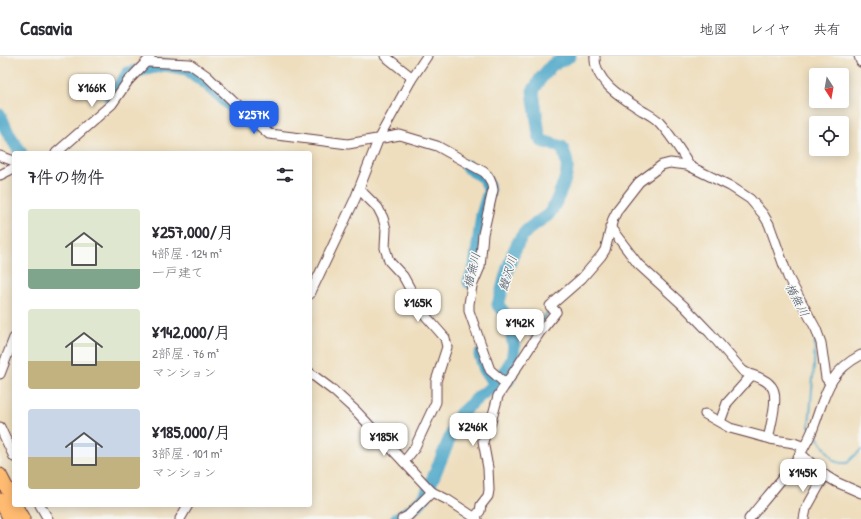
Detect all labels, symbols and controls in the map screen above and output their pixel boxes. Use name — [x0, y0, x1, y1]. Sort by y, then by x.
text: Casavia — [20, 15, 72, 41]
text: 地図 — [700, 19, 728, 38]
text: レイヤ — [750, 19, 791, 38]
text: 共有 — [813, 19, 841, 38]
north arrow — [809, 68, 849, 108]
map controls — [809, 68, 849, 156]
pin: ¥166K — [64, 74, 120, 108]
text: ¥166K — [78, 78, 106, 96]
pin: ¥257K — [226, 101, 282, 135]
text: ¥257K — [239, 105, 269, 123]
button: locate — [809, 116, 849, 156]
icon: filters — [274, 164, 296, 186]
text: 7件の物件 — [28, 165, 104, 188]
text: ¥257,000/月 — [152, 220, 234, 243]
icon: home — [60, 225, 108, 273]
text: 4部屋 · 124 m² — [152, 244, 222, 262]
water label: 楯無川 — [459, 250, 484, 289]
water label: 鰻沢川 — [494, 253, 521, 293]
text: 一戸建て — [152, 263, 204, 281]
water label: 楯無川 — [781, 280, 813, 320]
pin: ¥165K — [390, 289, 446, 323]
text: ¥165K — [404, 293, 432, 311]
pin: ¥142K — [492, 309, 548, 343]
text: ¥142K — [506, 313, 534, 331]
text: ¥142,000/月 — [152, 320, 231, 343]
icon: home — [60, 325, 108, 373]
text: 2部屋 · 76 m² — [152, 344, 219, 362]
text: マンション — [152, 363, 216, 381]
pin: ¥246K — [445, 413, 501, 447]
text: ¥246K — [459, 417, 487, 435]
text: ¥185,000/月 — [152, 420, 231, 443]
pin: ¥185K — [356, 423, 412, 457]
icon: home — [60, 425, 108, 473]
text: ¥185K — [370, 427, 398, 445]
text: 3部屋 · 101 m² — [152, 444, 223, 462]
pin: ¥145K — [775, 459, 831, 493]
text: マンション — [152, 463, 216, 481]
text: ¥145K — [789, 463, 817, 481]

